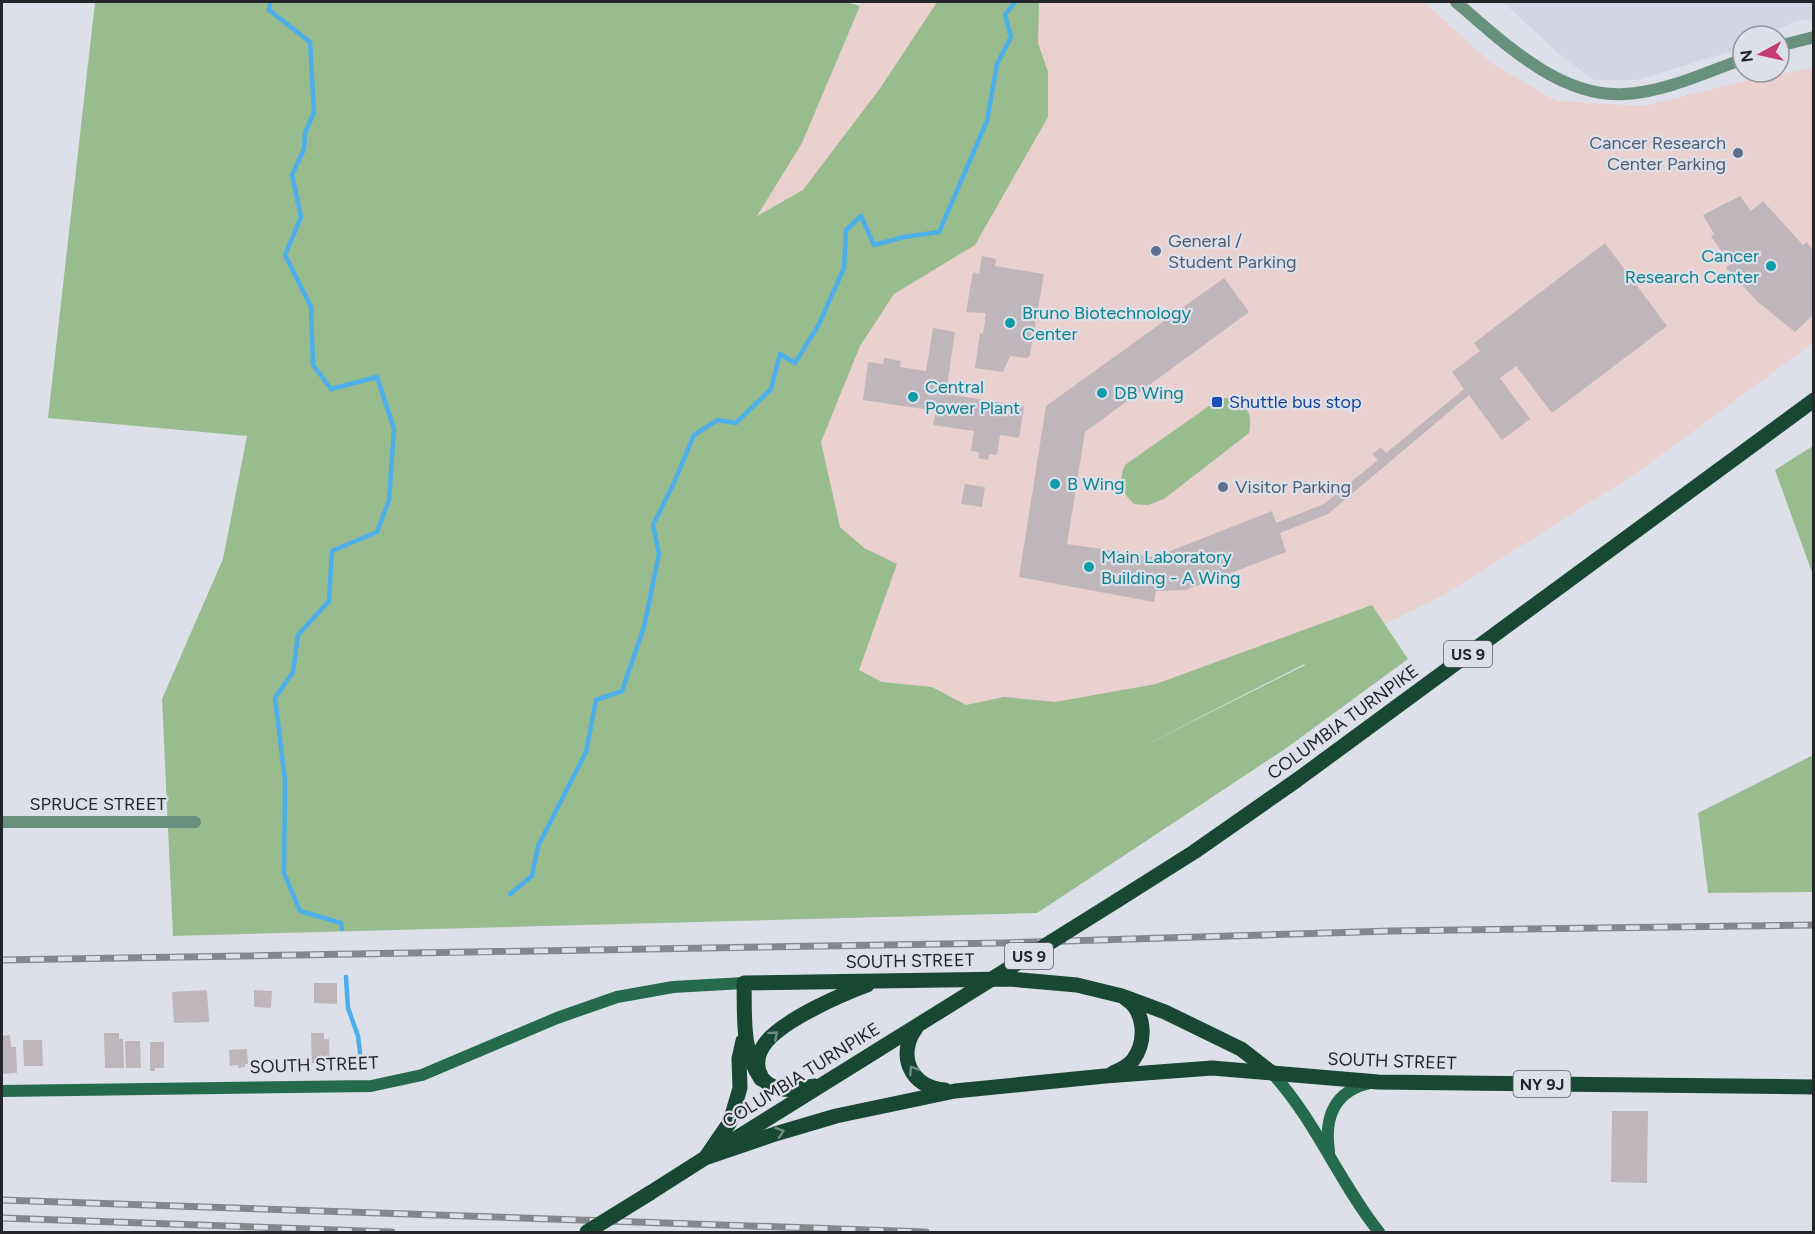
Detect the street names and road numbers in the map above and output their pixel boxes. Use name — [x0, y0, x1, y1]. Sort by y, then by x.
road number: US 9 — [1444, 641, 1492, 667]
street label: COLUMBIA TURNPIKE — [1263, 660, 1423, 784]
street label: SPRUCE STREET — [29, 793, 167, 815]
road number: US 9 — [1005, 943, 1053, 969]
street label: SOUTH STREET — [845, 949, 975, 973]
street label: COLUMBIA TURNPIKE — [718, 1018, 884, 1132]
street label: SOUTH STREET — [1327, 1048, 1457, 1074]
street label: SOUTH STREET — [249, 1052, 379, 1078]
road number: NY 9J — [1514, 1071, 1570, 1097]

